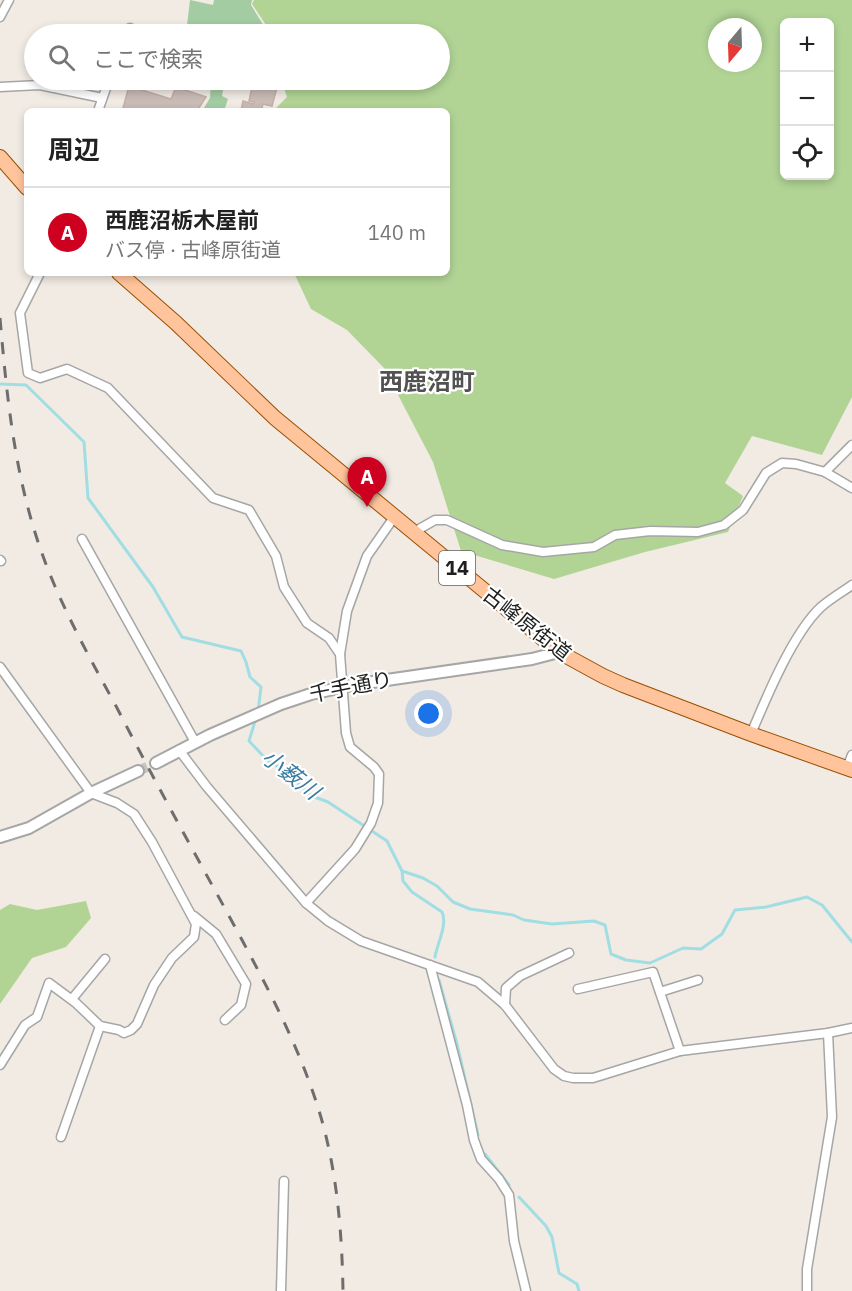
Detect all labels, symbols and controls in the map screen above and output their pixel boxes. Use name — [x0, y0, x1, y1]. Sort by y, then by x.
north arrow — [708, 18, 762, 72]
map controls — [780, 18, 834, 180]
button: + — [780, 18, 834, 72]
search box — [24, 24, 450, 90]
icon: search — [45, 41, 78, 74]
text: ここで検索 — [93, 44, 203, 73]
button: − — [780, 72, 834, 126]
button: locate — [780, 126, 834, 180]
text: 周辺 — [48, 132, 100, 166]
text: 西鹿沼栃木屋前 — [105, 205, 259, 234]
text: A — [61, 219, 74, 246]
text: 140 m — [368, 219, 426, 246]
text: バス停 · 古峰原街道 — [105, 236, 281, 263]
district label: 西鹿沼町 — [379, 365, 475, 397]
pin: A — [348, 458, 386, 507]
road number: 14 — [439, 551, 475, 585]
street label: 古峰原街道 — [478, 580, 578, 667]
street label: 千手通り — [307, 664, 395, 708]
your location — [414, 699, 443, 728]
water label: 小薮川 — [256, 742, 328, 807]

